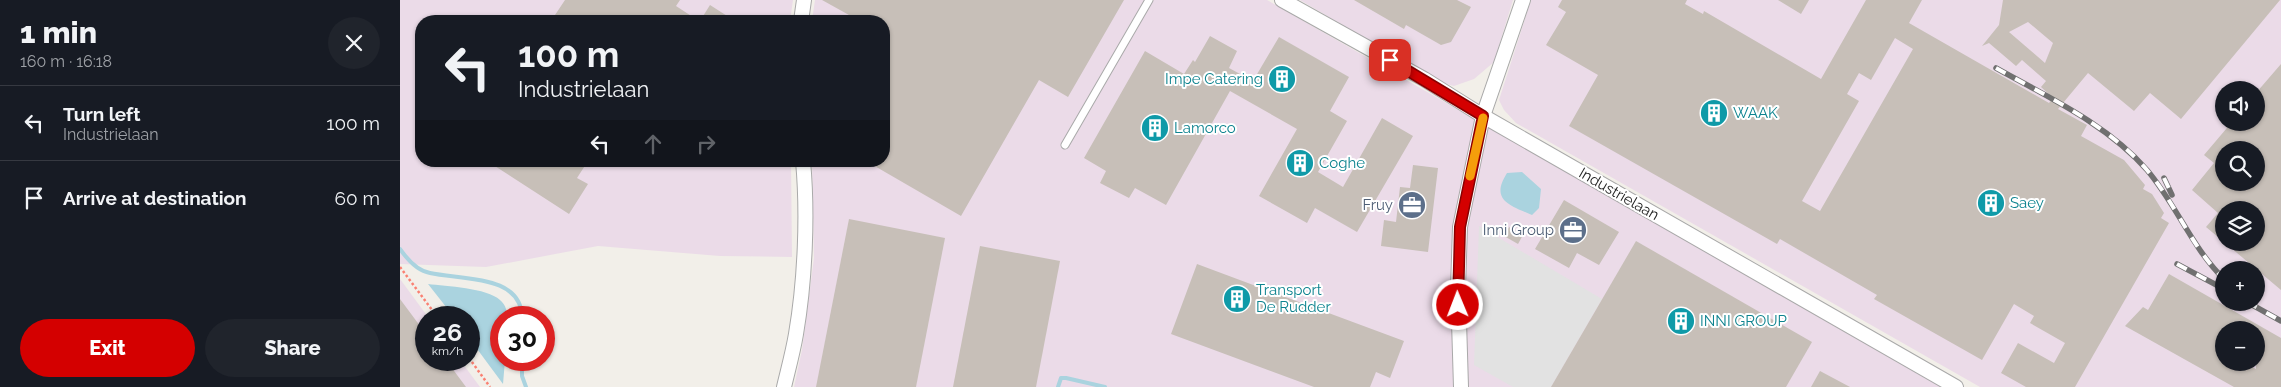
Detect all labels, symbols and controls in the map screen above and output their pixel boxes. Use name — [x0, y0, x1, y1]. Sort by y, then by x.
text: 1 min — [20, 15, 97, 50]
button: close — [328, 17, 380, 69]
text: 100 m — [518, 34, 619, 75]
icon: left — [435, 35, 500, 100]
pin — [1369, 39, 1411, 81]
icon: arrive — [1376, 46, 1404, 74]
text: 160 m · 16:18 — [20, 52, 112, 71]
building icon: Impe Catering — [1267, 64, 1297, 94]
place label: Impe Catering — [1165, 70, 1263, 88]
text: Industrielaan — [518, 76, 649, 102]
map controls — [2215, 81, 2265, 371]
button: sound — [2215, 81, 2265, 131]
building icon: WAAK — [1699, 98, 1729, 128]
text: Turn left — [63, 103, 140, 125]
place label: WAAK — [1733, 104, 1778, 122]
icon: left — [20, 109, 48, 137]
text: 100 m — [326, 112, 380, 134]
building icon: Lamorco — [1140, 113, 1170, 143]
place label: Lamorco — [1174, 119, 1236, 137]
text: Industrielaan — [63, 125, 158, 144]
icon: left — [586, 130, 614, 158]
icon: ahead — [639, 130, 667, 158]
icon: right — [692, 130, 720, 158]
button: search — [2215, 141, 2265, 191]
building icon: Coghe — [1285, 148, 1315, 178]
place label: Coghe — [1319, 154, 1365, 172]
street label: Industrielaan — [1576, 164, 1662, 224]
icon: arrive — [20, 184, 48, 212]
text: Arrive at destination — [63, 187, 247, 209]
text: 60 m — [335, 187, 380, 209]
building icon: Saey — [1976, 188, 2006, 218]
office icon: Fruy — [1397, 190, 1427, 220]
place label: Saey — [2010, 194, 2044, 212]
place label: Fruy — [1362, 196, 1393, 214]
button: layers — [2215, 201, 2265, 251]
office icon: Inni Group — [1558, 215, 1588, 245]
place label: Inni Group — [1483, 221, 1554, 239]
button: + — [2215, 261, 2265, 311]
position arrow — [1431, 278, 1483, 330]
place label: Transport De Rudder — [1256, 281, 1331, 316]
building icon: Transport De Rudder — [1222, 284, 1252, 314]
speed limit sign: 30 — [490, 306, 555, 371]
building icon: INNI GROUP — [1666, 306, 1696, 336]
place label: INNI GROUP — [1700, 312, 1787, 330]
text: 26 — [433, 317, 462, 347]
button: Exit — [20, 319, 195, 377]
button: Share — [205, 319, 380, 377]
button: − — [2215, 321, 2265, 371]
text: km/h — [432, 344, 463, 358]

